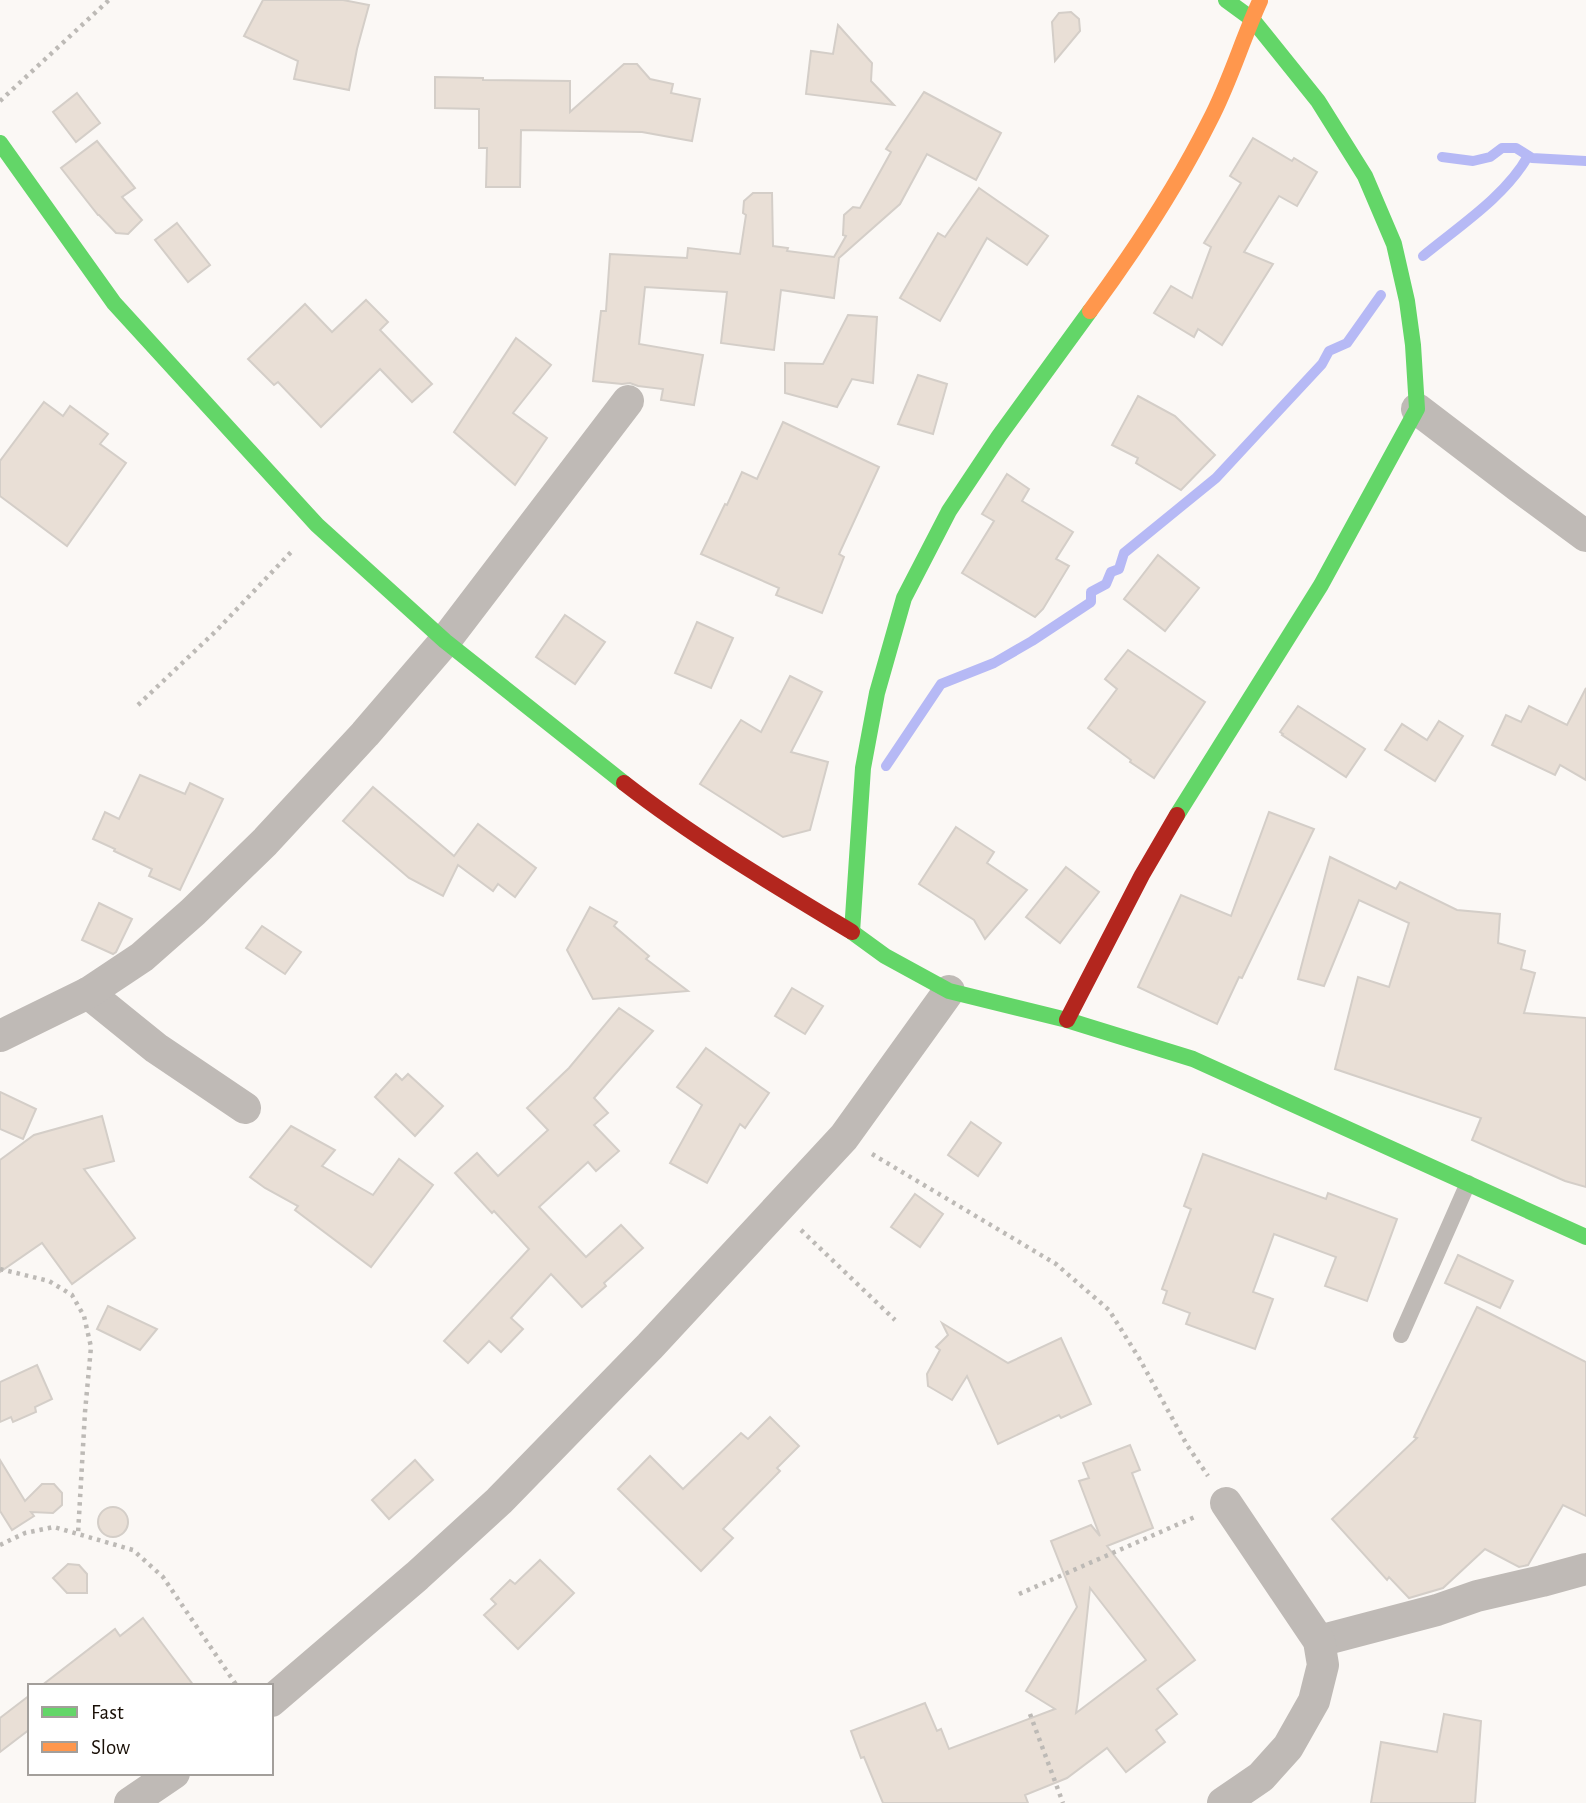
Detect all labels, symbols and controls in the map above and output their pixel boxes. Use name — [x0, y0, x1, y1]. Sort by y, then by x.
legend — [28, 1684, 273, 1775]
text: Fast — [91, 1702, 124, 1723]
text: Slow — [91, 1737, 130, 1758]

